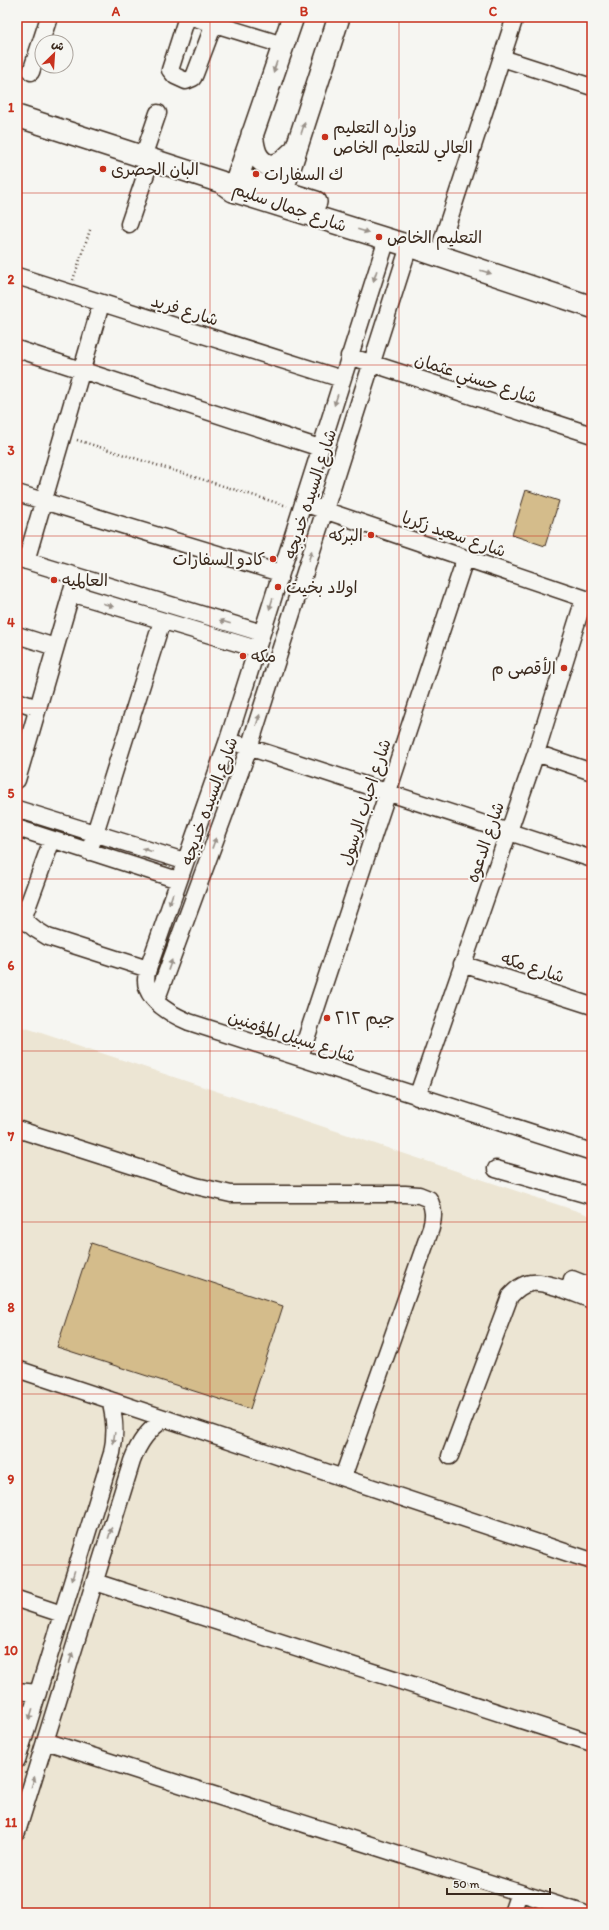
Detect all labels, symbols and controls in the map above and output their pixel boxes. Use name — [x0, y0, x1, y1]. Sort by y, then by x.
text: A — [111, 4, 121, 19]
text: B — [300, 4, 309, 19]
text: C — [489, 4, 498, 19]
north arrow — [34, 34, 74, 74]
text: ش — [50, 37, 66, 54]
one-way arrow — [272, 61, 278, 73]
text: 1 — [8, 100, 14, 115]
place label: وزاره التعليم العالي للتعليم الخاص — [333, 117, 473, 162]
one-way arrow — [300, 122, 306, 134]
marker: وزاره التعليم العالي للتعليم الخاص — [320, 132, 330, 142]
place label: البان الحصرى — [111, 159, 199, 179]
marker: البان الحصرى — [98, 164, 108, 174]
place label: ك السفارات — [264, 164, 343, 184]
marker: ك السفارات — [251, 169, 261, 179]
street label: شارع جمال سليم — [230, 178, 349, 239]
place label: التعليم الخاص — [387, 227, 482, 250]
one-way arrow — [357, 229, 369, 235]
marker: التعليم الخاص — [374, 232, 384, 242]
one-way arrow — [481, 269, 493, 275]
one-way arrow — [372, 270, 378, 282]
text: 2 — [8, 272, 15, 287]
street label: شارع فريد — [148, 290, 221, 332]
street label: شارع حسني عثمان — [411, 349, 540, 412]
one-way arrow — [332, 394, 338, 406]
street label: شارع السيده خديجه — [280, 427, 342, 562]
text: 3 — [7, 443, 15, 458]
street label: شارع سعيد زكريا — [399, 507, 509, 563]
place label: البركه — [329, 525, 363, 545]
marker: البركه — [366, 530, 376, 540]
place label: كادو السفارات — [173, 549, 265, 569]
one-way arrow — [307, 550, 313, 562]
marker: كادو السفارات — [268, 554, 278, 564]
place label: العالميه — [62, 570, 108, 590]
marker: العالميه — [49, 575, 59, 585]
place label: اولاد بخيت — [286, 577, 358, 597]
marker: اولاد بخيت — [273, 582, 283, 592]
one-way arrow — [268, 598, 274, 610]
one-way arrow — [103, 602, 115, 608]
text: 4 — [7, 615, 15, 630]
one-way arrow — [218, 619, 230, 625]
place label: مكه — [251, 646, 276, 666]
marker: مكه — [238, 651, 248, 661]
place label: الأقصى م — [492, 657, 556, 681]
marker: الأقصى م — [559, 663, 569, 673]
one-way arrow — [255, 714, 261, 726]
street label: شارع السيده خديجه — [176, 734, 243, 869]
street label: شارع احباب الرسول — [335, 736, 397, 868]
text: 5 — [8, 786, 15, 801]
street label: شارع الدعوه — [462, 799, 510, 886]
one-way arrow — [212, 836, 218, 848]
one-way arrow — [141, 847, 153, 853]
one-way arrow — [168, 894, 174, 906]
street label: شارع مكه — [498, 947, 567, 989]
text: 6 — [8, 958, 15, 973]
one-way arrow — [167, 958, 173, 970]
street label: شارع سبيل المؤمنين — [225, 1006, 358, 1068]
place label: جيم ٢١٢ — [335, 1008, 395, 1031]
marker: جيم ٢١٢ — [322, 1013, 332, 1023]
text: 7 — [7, 1129, 15, 1144]
text: 8 — [7, 1300, 15, 1315]
one-way arrow — [111, 1432, 117, 1444]
text: 9 — [8, 1472, 15, 1487]
one-way arrow — [107, 1527, 113, 1539]
one-way arrow — [70, 1570, 76, 1582]
text: 10 — [4, 1643, 18, 1658]
one-way arrow — [68, 1651, 74, 1663]
one-way arrow — [28, 1708, 34, 1720]
one-way arrow — [30, 1775, 36, 1787]
text: 11 — [5, 1815, 17, 1830]
scale bar — [447, 1870, 550, 1896]
text: 50 m — [453, 1877, 479, 1891]

